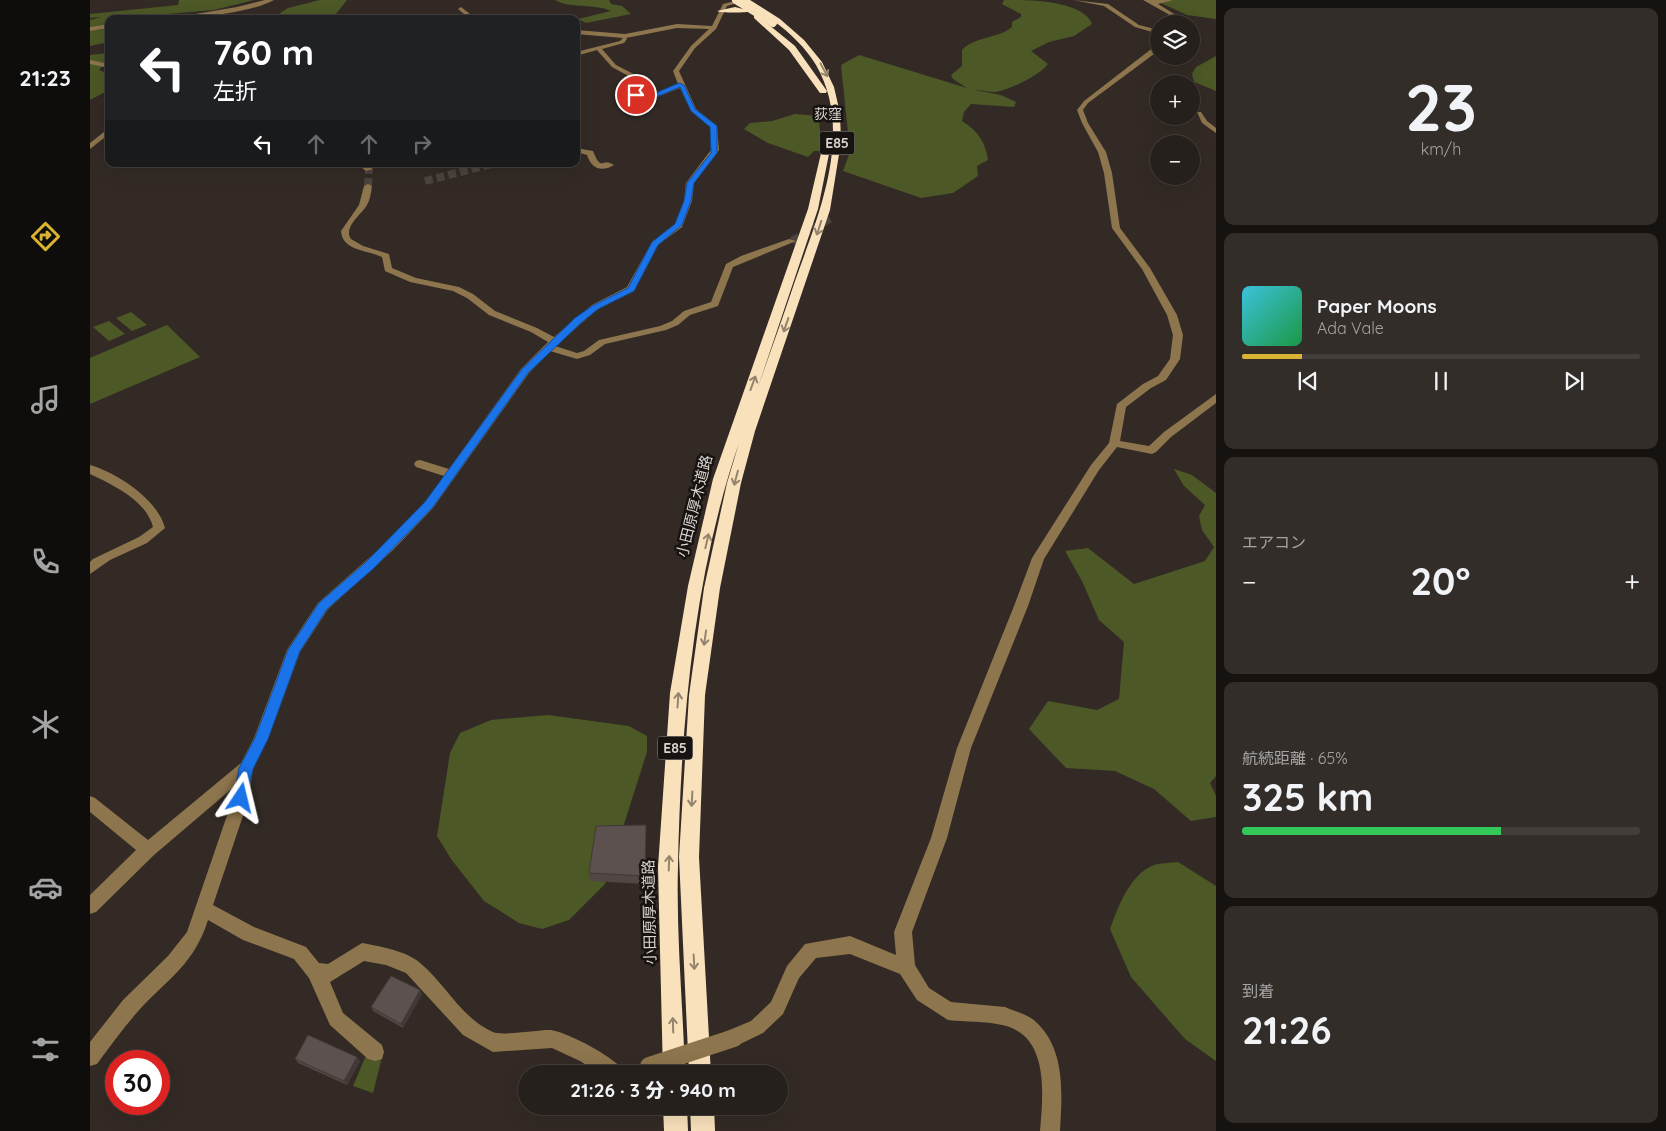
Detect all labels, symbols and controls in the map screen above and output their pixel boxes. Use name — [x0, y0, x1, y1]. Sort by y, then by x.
map controls — [1150, 15, 1200, 185]
button: layers — [1150, 15, 1200, 65]
text: 760 m — [213, 30, 314, 74]
icon: left — [130, 35, 195, 100]
one-way arrow — [820, 62, 829, 77]
text: 21:23 — [19, 64, 71, 92]
text: 23 — [1405, 66, 1477, 147]
pin — [615, 74, 657, 116]
button: + — [1150, 75, 1200, 125]
text: 左折 — [213, 77, 257, 105]
icon: arrive — [622, 81, 650, 109]
district label: 荻窪 — [814, 105, 842, 123]
icon: left — [249, 130, 277, 158]
icon: ahead — [302, 130, 330, 158]
icon: ahead — [355, 130, 383, 158]
icon: right — [408, 130, 436, 158]
road number: E85 — [820, 132, 854, 154]
button: − — [1150, 135, 1200, 185]
text: km/h — [1421, 139, 1461, 159]
icon: directions — [28, 219, 63, 254]
one-way arrow — [813, 220, 823, 236]
text: Paper Moons — [1317, 294, 1437, 318]
one-way arrow — [781, 317, 790, 333]
text: Ada Vale — [1317, 318, 1384, 338]
icon: previous — [1294, 367, 1322, 395]
icon: pause — [1427, 367, 1455, 395]
icon: next — [1560, 367, 1588, 395]
one-way arrow — [749, 376, 758, 391]
icon: music — [28, 382, 63, 417]
street label: 小田原厚木道路 — [672, 453, 716, 559]
one-way arrow — [731, 470, 740, 486]
text: エアコン — [1242, 532, 1306, 552]
one-way arrow — [703, 533, 712, 549]
icon: phone — [28, 544, 63, 579]
text: 20° — [1410, 557, 1470, 605]
text: − — [1242, 564, 1257, 599]
text: + — [1624, 564, 1640, 599]
one-way arrow — [700, 629, 710, 645]
one-way arrow — [673, 693, 683, 709]
icon: climate — [28, 707, 63, 742]
road number: E85 — [658, 736, 692, 760]
text: 航続距離 · 65% — [1242, 748, 1348, 768]
position arrow — [214, 771, 266, 823]
text: 325 km — [1242, 773, 1373, 821]
one-way arrow — [687, 791, 696, 807]
one-way arrow — [664, 855, 673, 871]
street label: 小田原厚木道路 — [639, 859, 659, 965]
icon: car — [28, 870, 63, 905]
one-way arrow — [690, 953, 699, 969]
text: 到着 — [1242, 981, 1274, 1001]
text: 21:26 — [1242, 1006, 1331, 1054]
one-way arrow — [668, 1017, 677, 1033]
icon: filters — [28, 1032, 63, 1067]
speed limit sign: 30 — [105, 1050, 170, 1115]
text: 21:26 · 3 分 · 940 m — [570, 1078, 736, 1102]

